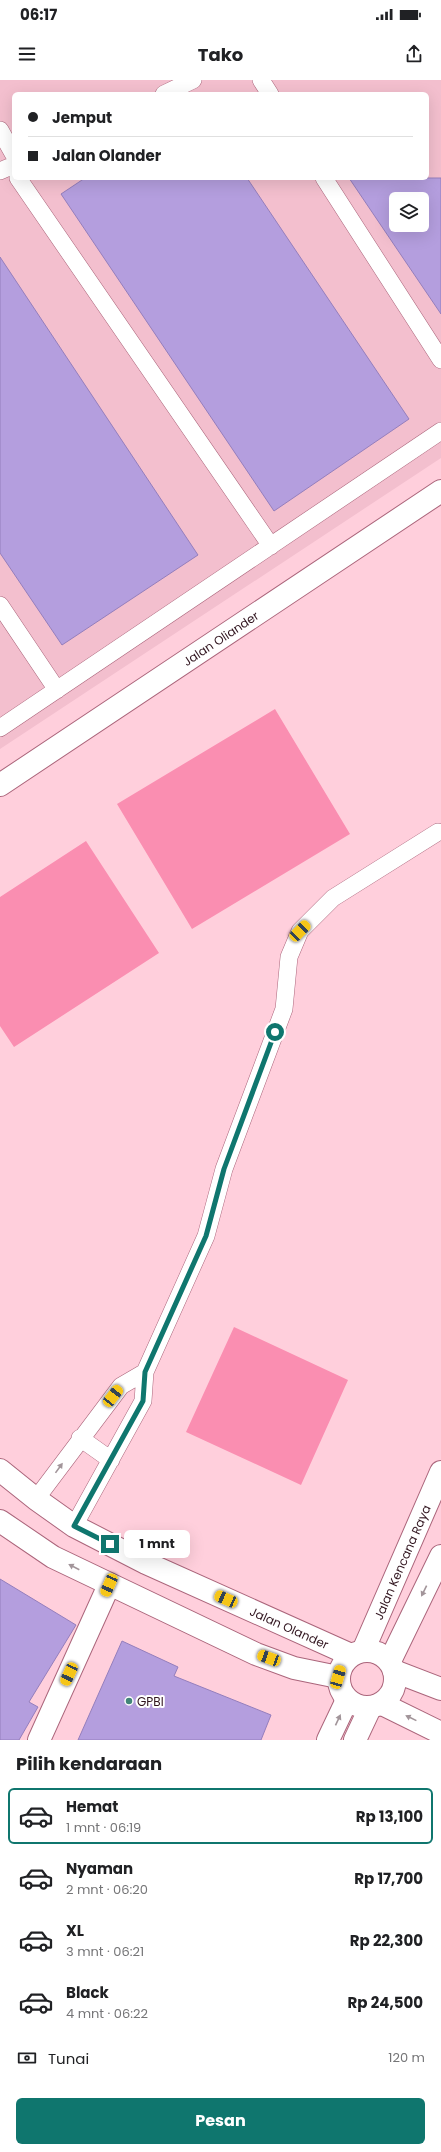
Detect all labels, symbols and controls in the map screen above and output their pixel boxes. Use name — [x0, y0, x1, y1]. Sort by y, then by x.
text: 06:17 — [20, 4, 57, 25]
text: Tako — [198, 42, 243, 67]
icon: menu — [16, 43, 38, 65]
icon: share — [403, 43, 425, 65]
text: Jemput — [52, 107, 112, 128]
text: Jalan Olander — [52, 145, 161, 166]
map controls — [389, 192, 429, 232]
button: layers — [389, 192, 429, 232]
street label: Jalan Oliander — [179, 606, 262, 669]
car — [287, 918, 313, 944]
route start — [266, 1023, 284, 1041]
car — [101, 1383, 125, 1409]
one-way arrow — [55, 1462, 63, 1473]
street label: Jalan Kencana Raya — [369, 1502, 434, 1622]
callout: 1 mnt — [124, 1530, 190, 1558]
text: 1 mnt — [139, 1534, 175, 1553]
route end — [101, 1535, 119, 1553]
one-way arrow — [68, 1564, 80, 1570]
car — [99, 1572, 119, 1598]
one-way arrow — [421, 1585, 427, 1596]
car — [213, 1589, 239, 1609]
street label: Jalan Olander — [247, 1602, 332, 1653]
car — [256, 1648, 282, 1668]
car — [58, 1661, 80, 1687]
car — [329, 1664, 347, 1690]
place label: GPBI — [137, 1693, 164, 1710]
marker: GPBI — [124, 1696, 134, 1706]
one-way arrow — [335, 1714, 341, 1726]
one-way arrow — [406, 1715, 417, 1721]
text: Pilih kendaraan — [16, 1751, 162, 1776]
text: Hemat — [66, 1796, 118, 1817]
icon: car — [18, 1798, 54, 1834]
text: Rp 13,100 — [356, 1806, 423, 1827]
text: 1 mnt · 06:19 — [66, 1818, 141, 1837]
text: Nyaman — [66, 1858, 133, 1879]
icon: car — [18, 1860, 54, 1896]
text: Rp 17,700 — [354, 1868, 423, 1889]
text: 2 mnt · 06:20 — [66, 1880, 148, 1899]
text: XL — [66, 1920, 84, 1941]
icon: car — [18, 1922, 54, 1958]
text: Rp 22,300 — [350, 1930, 423, 1951]
text: 3 mnt · 06:21 — [66, 1942, 144, 1961]
text: Black — [66, 1982, 109, 2003]
icon: car — [18, 1984, 54, 2020]
text: Rp 24,500 — [348, 1992, 423, 2013]
text: 4 mnt · 06:22 — [66, 2004, 148, 2023]
icon: cash — [16, 2047, 38, 2069]
text: Tunai — [48, 2048, 89, 2069]
text: 120 m — [388, 2048, 425, 2067]
button: Pesan — [16, 2098, 425, 2144]

